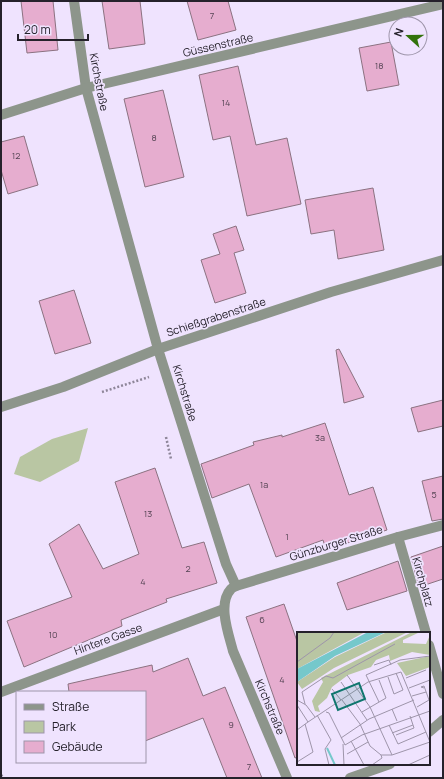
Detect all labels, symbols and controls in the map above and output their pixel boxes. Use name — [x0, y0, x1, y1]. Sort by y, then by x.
house number: 7 — [210, 9, 215, 22]
scale bar — [18, 16, 88, 42]
north arrow — [388, 16, 428, 56]
text: 20 m — [24, 21, 51, 38]
text: N — [390, 26, 407, 39]
street label: Güssenstraße — [181, 29, 255, 60]
street label: Kirchstraße — [87, 52, 113, 113]
house number: 18 — [375, 59, 383, 72]
house number: 14 — [222, 96, 230, 109]
house number: 8 — [151, 131, 157, 144]
house number: 12 — [12, 149, 20, 162]
street label: Schießgrabenstraße — [164, 293, 268, 340]
street label: Kirchstraße — [170, 363, 201, 424]
house number: 3a — [315, 431, 325, 444]
house number: 1a — [260, 478, 268, 491]
house number: 5 — [431, 488, 437, 501]
house number: 13 — [144, 507, 152, 520]
street label: Günzburger Straße — [287, 521, 385, 564]
house number: 1 — [285, 530, 289, 543]
street label: Kirchplatz — [409, 555, 438, 609]
house number: 2 — [185, 562, 191, 575]
house number: 4 — [140, 575, 146, 588]
house number: 6 — [259, 613, 265, 626]
street label: Hintere Gasse — [72, 619, 145, 658]
house number: 10 — [49, 628, 58, 641]
inset map — [297, 632, 430, 765]
house number: 4 — [279, 673, 285, 686]
street label: Kirchstraße — [252, 677, 289, 737]
legend — [16, 691, 146, 763]
text: Straße — [52, 698, 89, 715]
text: Park — [52, 718, 77, 735]
house number: 9 — [228, 718, 234, 731]
text: Gebäude — [52, 738, 103, 755]
house number: 7 — [247, 760, 252, 773]

